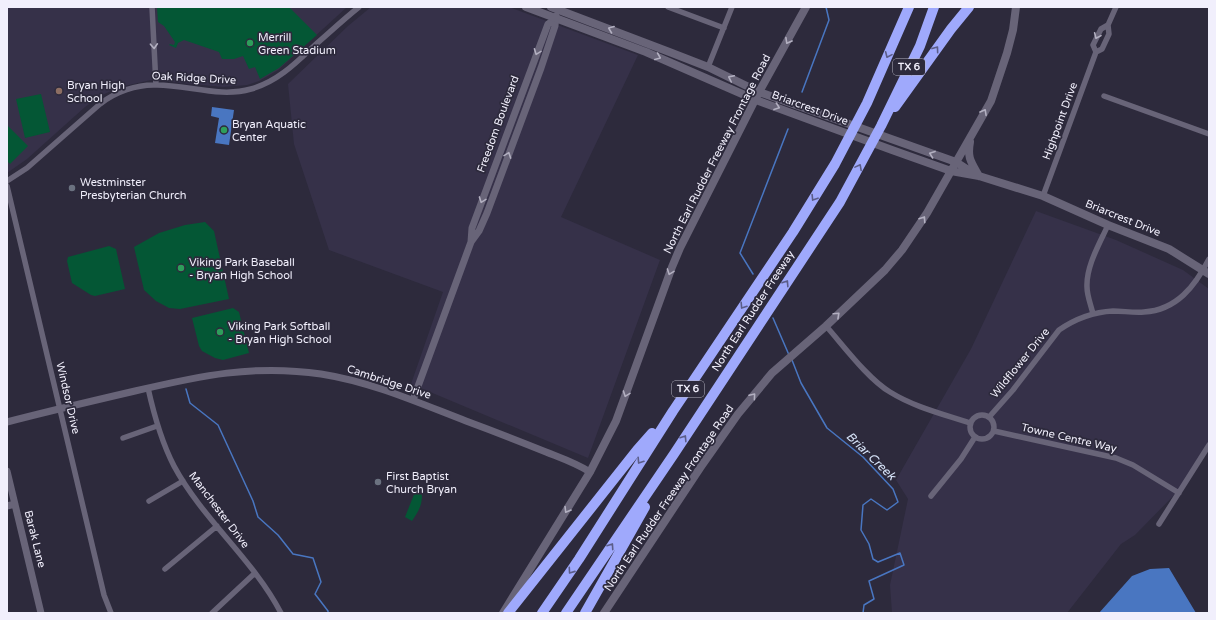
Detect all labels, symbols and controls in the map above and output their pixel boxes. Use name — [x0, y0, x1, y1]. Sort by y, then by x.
one-way arrow — [607, 26, 614, 34]
place label: Merrill Green Stadium — [258, 31, 336, 57]
one-way arrow — [1094, 32, 1102, 40]
one-way arrow — [785, 37, 792, 44]
marker: Merrill Green Stadium — [245, 38, 255, 48]
one-way arrow — [150, 43, 158, 49]
one-way arrow — [932, 47, 939, 54]
one-way arrow — [534, 48, 542, 55]
one-way arrow — [885, 51, 893, 59]
one-way arrow — [654, 52, 661, 60]
street label: North Earl Rudder Freeway Frontage Road — [661, 52, 773, 256]
road number: TX 6 — [893, 59, 925, 75]
street label: Oak Ridge Drive — [151, 69, 237, 87]
street label: Freedom Boulevard — [474, 74, 522, 174]
one-way arrow — [728, 76, 735, 83]
place label: Bryan High School — [67, 79, 125, 105]
street label: Highpoint Drive — [1040, 80, 1080, 162]
marker: Bryan High School — [54, 86, 64, 96]
street label: Briarcrest Drive — [770, 88, 850, 128]
one-way arrow — [774, 103, 781, 111]
one-way arrow — [979, 109, 987, 117]
place label: Bryan Aquatic Center — [232, 118, 306, 144]
marker: Bryan Aquatic Center — [219, 125, 229, 135]
one-way arrow — [928, 150, 935, 158]
one-way arrow — [504, 151, 512, 158]
one-way arrow — [854, 164, 861, 172]
place label: Westminster Presbyterian Church — [80, 176, 187, 202]
marker: Westminster Presbyterian Church — [67, 183, 77, 193]
one-way arrow — [812, 194, 819, 201]
one-way arrow — [478, 196, 487, 203]
street label: Briarcrest Drive — [1083, 197, 1163, 239]
one-way arrow — [918, 216, 926, 223]
street label: North Earl Rudder Freeway — [709, 248, 797, 374]
place label: Viking Park Baseball - Bryan High School — [189, 256, 295, 282]
marker: Viking Park Baseball - Bryan High School — [176, 263, 186, 273]
one-way arrow — [666, 268, 674, 275]
one-way arrow — [781, 280, 789, 287]
one-way arrow — [740, 302, 748, 309]
one-way arrow — [832, 313, 839, 320]
place label: Viking Park Softball - Bryan High School — [228, 320, 332, 346]
street label: Wildflower Drive — [988, 325, 1052, 401]
marker: Viking Park Softball - Bryan High School — [215, 327, 225, 337]
street label: Windsor Drive — [53, 361, 83, 435]
street label: Cambridge Drive — [345, 362, 433, 402]
road number: TX 6 — [672, 381, 704, 397]
one-way arrow — [622, 391, 630, 398]
one-way arrow — [748, 393, 755, 401]
street label: North Earl Rudder Freeway Frontage Road — [602, 402, 737, 594]
street label: Towne Centre Way — [1020, 421, 1118, 455]
water label: Briar Creek — [843, 429, 900, 484]
one-way arrow — [679, 435, 687, 442]
one-way arrow — [637, 457, 645, 464]
street label: Manchester Drive — [186, 469, 252, 551]
place label: First Baptist Church Bryan — [386, 470, 457, 496]
marker: First Baptist Church Bryan — [373, 477, 383, 487]
one-way arrow — [564, 506, 572, 513]
street label: Barak Lane — [22, 509, 48, 569]
one-way arrow — [606, 543, 614, 550]
one-way arrow — [568, 567, 576, 574]

